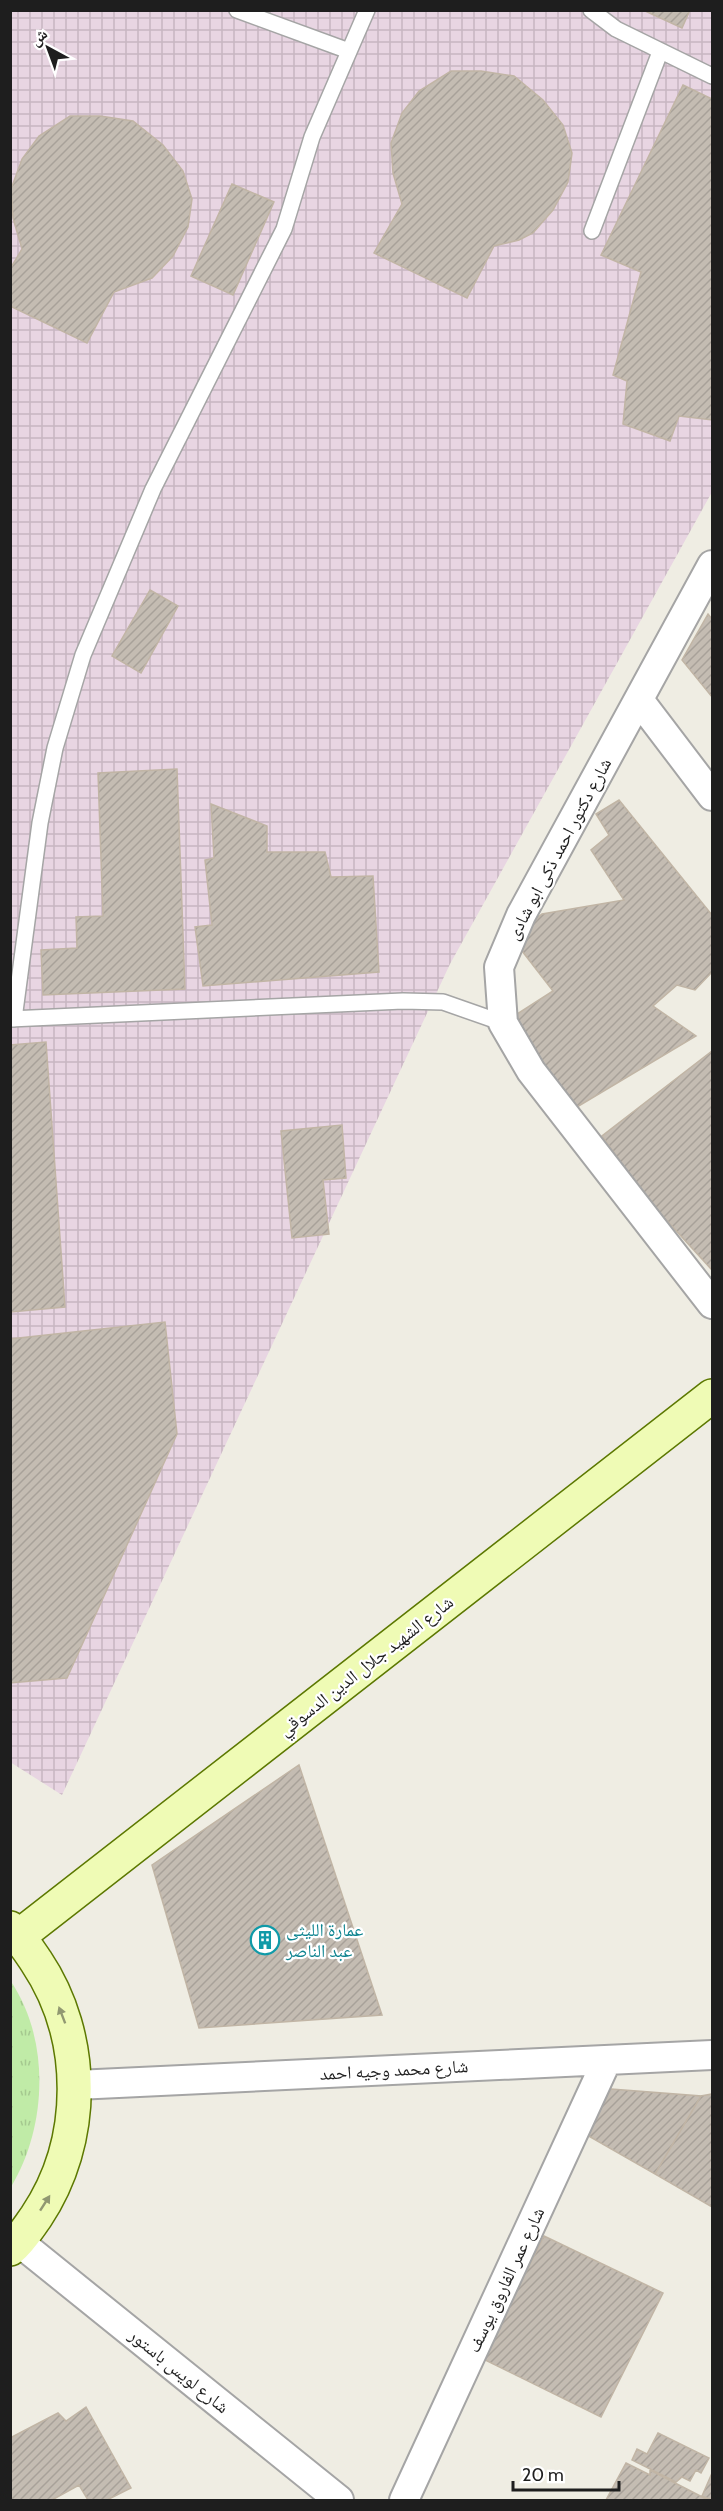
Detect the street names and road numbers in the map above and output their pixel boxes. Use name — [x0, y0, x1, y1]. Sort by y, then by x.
street label: شارع دكتور احمد ذكى ابو شادى — [502, 754, 616, 944]
street label: شارع الشهيد جلال الدين الدسوقي — [274, 1591, 460, 1744]
street label: شارع محمد وجيه احمد — [319, 2055, 469, 2085]
street label: شارع عمر الفاروق يوسف — [463, 2204, 549, 2356]
street label: شارع لويس باستور — [124, 2323, 233, 2418]

